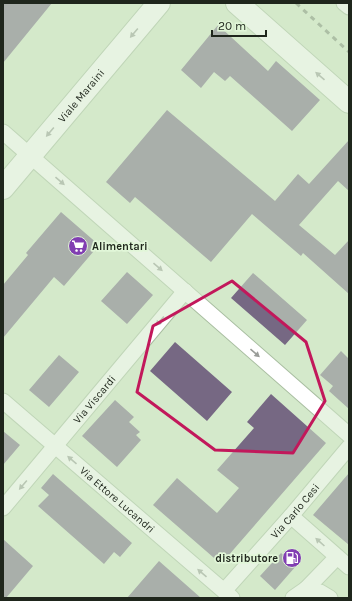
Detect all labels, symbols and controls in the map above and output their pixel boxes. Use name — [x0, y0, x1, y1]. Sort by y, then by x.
scale bar — [212, 12, 266, 38]
text: 20 m — [218, 19, 246, 33]
one-way arrow — [129, 27, 138, 38]
street label: Viale Maraini — [55, 66, 107, 125]
one-way arrow — [315, 72, 324, 81]
one-way arrow — [46, 127, 55, 138]
one-way arrow — [55, 176, 65, 186]
supermarket icon: Alimentari — [67, 235, 89, 257]
place label: Alimentari — [92, 240, 148, 253]
one-way arrow — [153, 262, 163, 271]
one-way arrow — [156, 315, 165, 326]
one-way arrow — [250, 348, 261, 357]
street label: Via Viscardi — [70, 372, 118, 426]
one-way arrow — [67, 456, 77, 465]
street label: Via Ettore Lucandri — [77, 464, 158, 535]
one-way arrow — [18, 479, 27, 490]
street label: Via Carlo Cesi — [268, 481, 322, 541]
one-way arrow — [315, 537, 325, 546]
fuel station icon: distributore — [281, 547, 303, 569]
place label: distributore — [215, 552, 278, 565]
one-way arrow — [197, 568, 208, 577]

